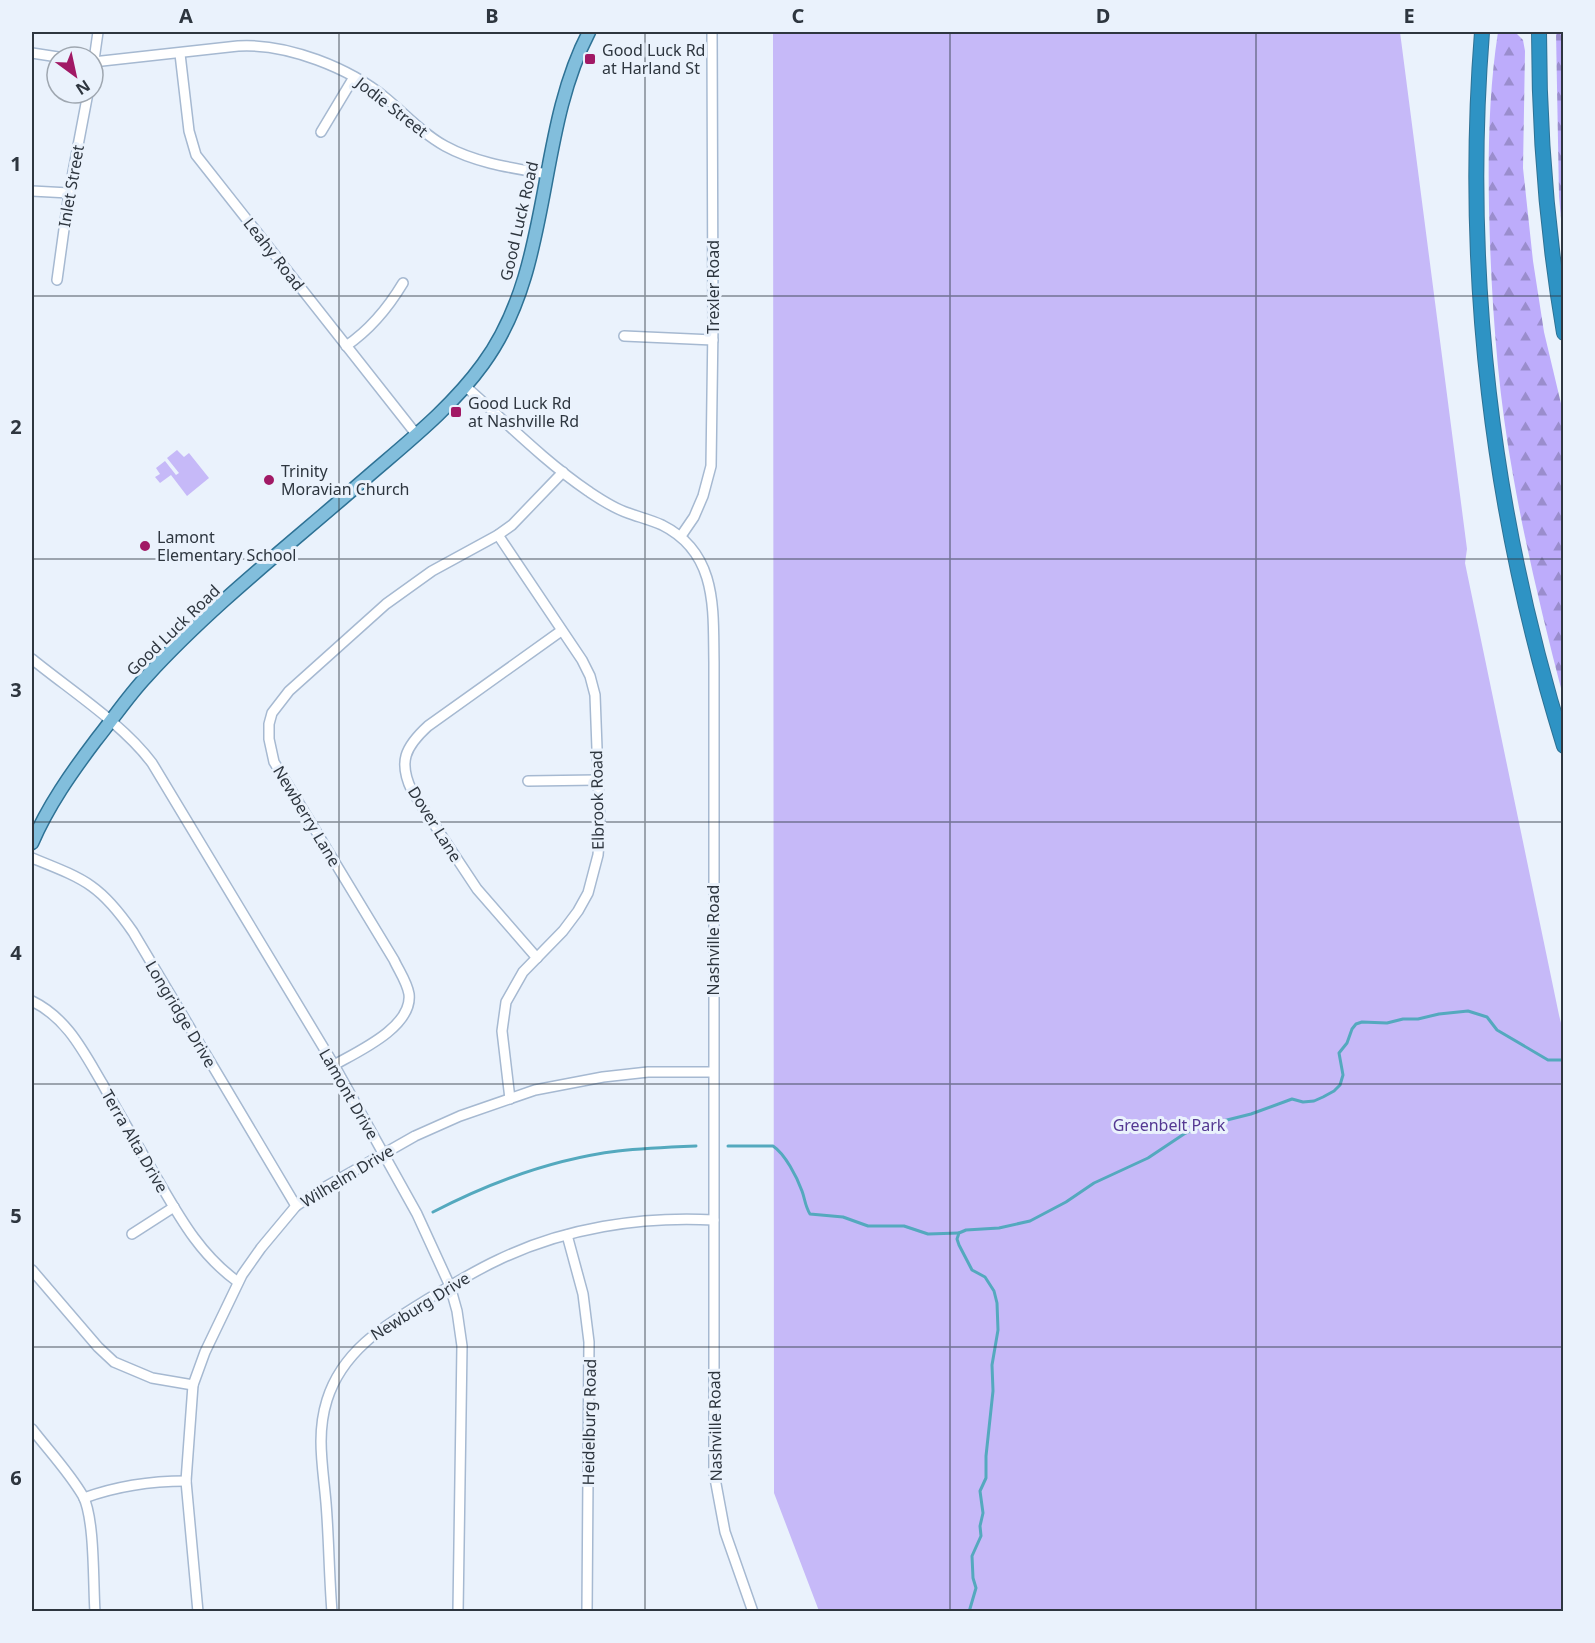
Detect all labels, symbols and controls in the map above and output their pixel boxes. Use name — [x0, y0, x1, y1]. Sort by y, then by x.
text: A — [179, 2, 193, 29]
text: B — [485, 2, 499, 29]
text: C — [792, 2, 805, 29]
text: D — [1096, 2, 1110, 29]
text: E — [1403, 2, 1415, 29]
place label: Good Luck Rd at Harland St — [602, 39, 705, 79]
north arrow — [45, 45, 105, 105]
marker: Good Luck Rd at Harland St — [583, 52, 597, 66]
street label: Jodie Street — [350, 71, 433, 142]
text: N — [72, 75, 95, 100]
street label: Inlet Street — [53, 143, 89, 229]
text: 1 — [10, 150, 22, 177]
street label: Good Luck Road — [495, 159, 543, 283]
street label: Leahy Road — [239, 213, 309, 295]
street label: Trexler Road — [702, 240, 724, 334]
place label: Good Luck Rd at Nashville Rd — [468, 392, 579, 432]
marker: Good Luck Rd at Nashville Rd — [449, 405, 463, 419]
text: 2 — [10, 413, 22, 440]
place label: Trinity Moravian Church — [281, 460, 409, 500]
marker: Trinity Moravian Church — [262, 473, 276, 487]
place label: Lamont Elementary School — [157, 526, 296, 566]
marker: Lamont Elementary School — [138, 539, 152, 553]
street label: Good Luck Road — [121, 580, 225, 680]
text: 3 — [10, 676, 22, 703]
street label: Elbrook Road — [585, 750, 609, 850]
street label: Newberry Lane — [268, 761, 346, 871]
street label: Dover Lane — [403, 782, 467, 866]
street label: Nashville Road — [702, 885, 724, 995]
text: 4 — [10, 939, 22, 966]
street label: Longridge Drive — [140, 956, 222, 1072]
street label: Lamont Drive — [314, 1045, 384, 1143]
street label: Terra Alta Drive — [97, 1085, 173, 1197]
park label: Greenbelt Park — [1113, 1114, 1226, 1136]
street label: Wilhelm Drive — [296, 1140, 398, 1212]
text: 5 — [10, 1202, 22, 1229]
street label: Newburg Drive — [366, 1267, 474, 1345]
street label: Heidelburg Road — [577, 1359, 601, 1485]
street label: Nashville Road — [703, 1370, 727, 1482]
text: 6 — [10, 1464, 22, 1491]

